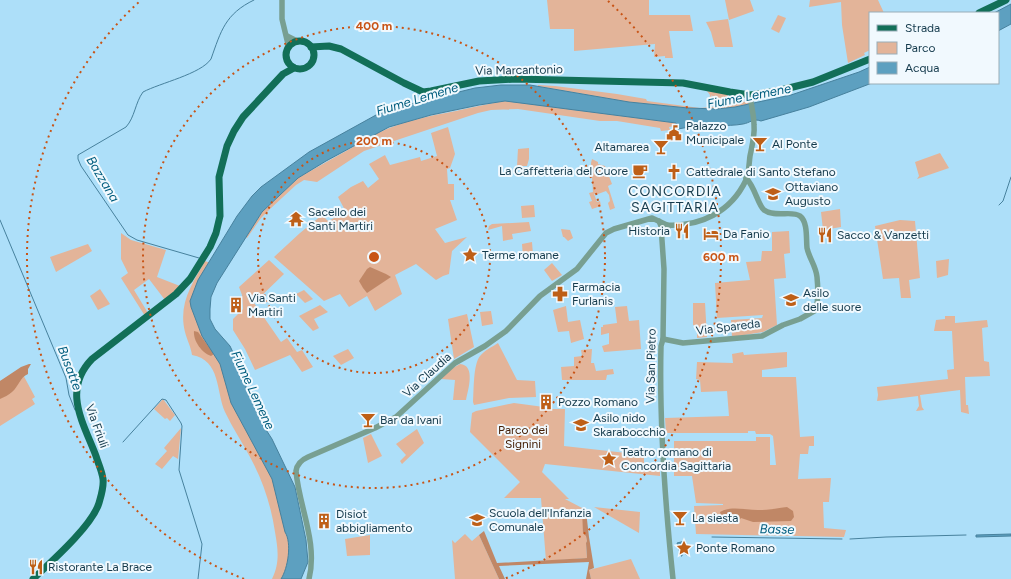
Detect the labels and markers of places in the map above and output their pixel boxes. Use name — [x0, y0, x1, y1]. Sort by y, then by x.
place label: Palazzo Municipale — [686, 119, 744, 147]
public building icon: Palazzo Municipale — [665, 124, 683, 142]
bar icon: Al Ponte — [751, 135, 769, 153]
place label: Al Ponte — [772, 137, 818, 151]
bar icon: Altamarea — [652, 138, 670, 156]
place label: Altamarea — [595, 140, 649, 154]
cafe icon: La Caffetteria del Cuore — [631, 162, 649, 180]
church icon: Cattedrale di Santo Stefano — [665, 163, 683, 181]
place label: La Caffetteria del Cuore — [499, 164, 628, 178]
place label: Cattedrale di Santo Stefano — [686, 165, 836, 179]
place label: Ottaviano Augusto — [785, 180, 838, 208]
school or university icon: Ottaviano Augusto — [764, 185, 782, 203]
place label: Sacello dei Santi Martiri — [308, 205, 373, 233]
temple icon: Sacello dei Santi Martiri — [287, 210, 305, 228]
restaurant icon: Historia — [673, 222, 691, 240]
place label: Historia — [628, 224, 670, 238]
hotel icon: Da Fanio — [702, 225, 720, 243]
restaurant icon: Sacco & Vanzetti — [816, 226, 834, 244]
place label: Da Fanio — [723, 227, 769, 241]
place label: Sacco & Vanzetti — [837, 228, 929, 242]
place icon: Terme romane — [461, 246, 479, 264]
place label: Terme romane — [482, 248, 559, 262]
centre of rings — [367, 250, 381, 264]
place label: Farmacia Furlanis — [572, 280, 620, 308]
pharmacy icon: Farmacia Furlanis — [551, 285, 569, 303]
place label: Asilo delle suore — [803, 286, 862, 314]
place label: Via Santi Martiri — [248, 291, 296, 319]
school or university icon: Asilo delle suore — [782, 291, 800, 309]
building icon: Via Santi Martiri — [227, 296, 245, 314]
building icon: Pozzo Romano — [537, 393, 555, 411]
place label: Pozzo Romano — [558, 395, 638, 409]
bar icon: Bar da Ivani — [359, 411, 377, 429]
place label: Asilo nido Skarabocchio — [593, 411, 666, 439]
place label: Bar da Ivani — [380, 413, 442, 427]
school or university icon: Asilo nido Skarabocchio — [572, 416, 590, 434]
place label: Teatro romano di Concordia Sagittaria — [621, 445, 731, 473]
place icon: Teatro romano di Concordia Sagittaria — [600, 450, 618, 468]
place label: Scuola dell'Infanzia Comunale — [489, 506, 591, 534]
place label: Disiot abbigliamento — [336, 507, 413, 535]
bar icon: La siesta — [671, 509, 689, 527]
school or university icon: Scuola dell'Infanzia Comunale — [468, 511, 486, 529]
place label: La siesta — [692, 511, 738, 525]
building icon: Disiot abbigliamento — [315, 512, 333, 530]
place icon: Ponte Romano — [675, 539, 693, 557]
place label: Ponte Romano — [696, 541, 775, 555]
restaurant icon: Ristorante La Brace — [27, 558, 45, 576]
place label: Ristorante La Brace — [48, 560, 153, 574]

